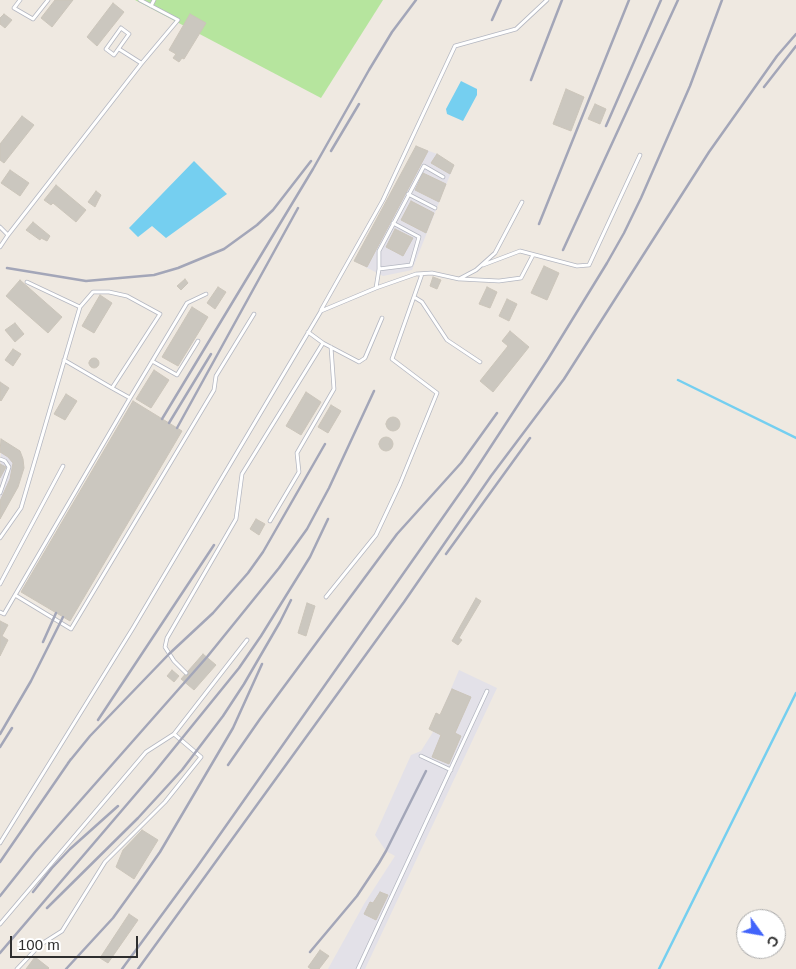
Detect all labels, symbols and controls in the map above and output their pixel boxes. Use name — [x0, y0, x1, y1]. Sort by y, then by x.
north arrow — [736, 909, 786, 959]
scale bar — [12, 926, 140, 958]
text: С — [763, 933, 782, 950]
text: 100 m — [18, 936, 60, 953]

